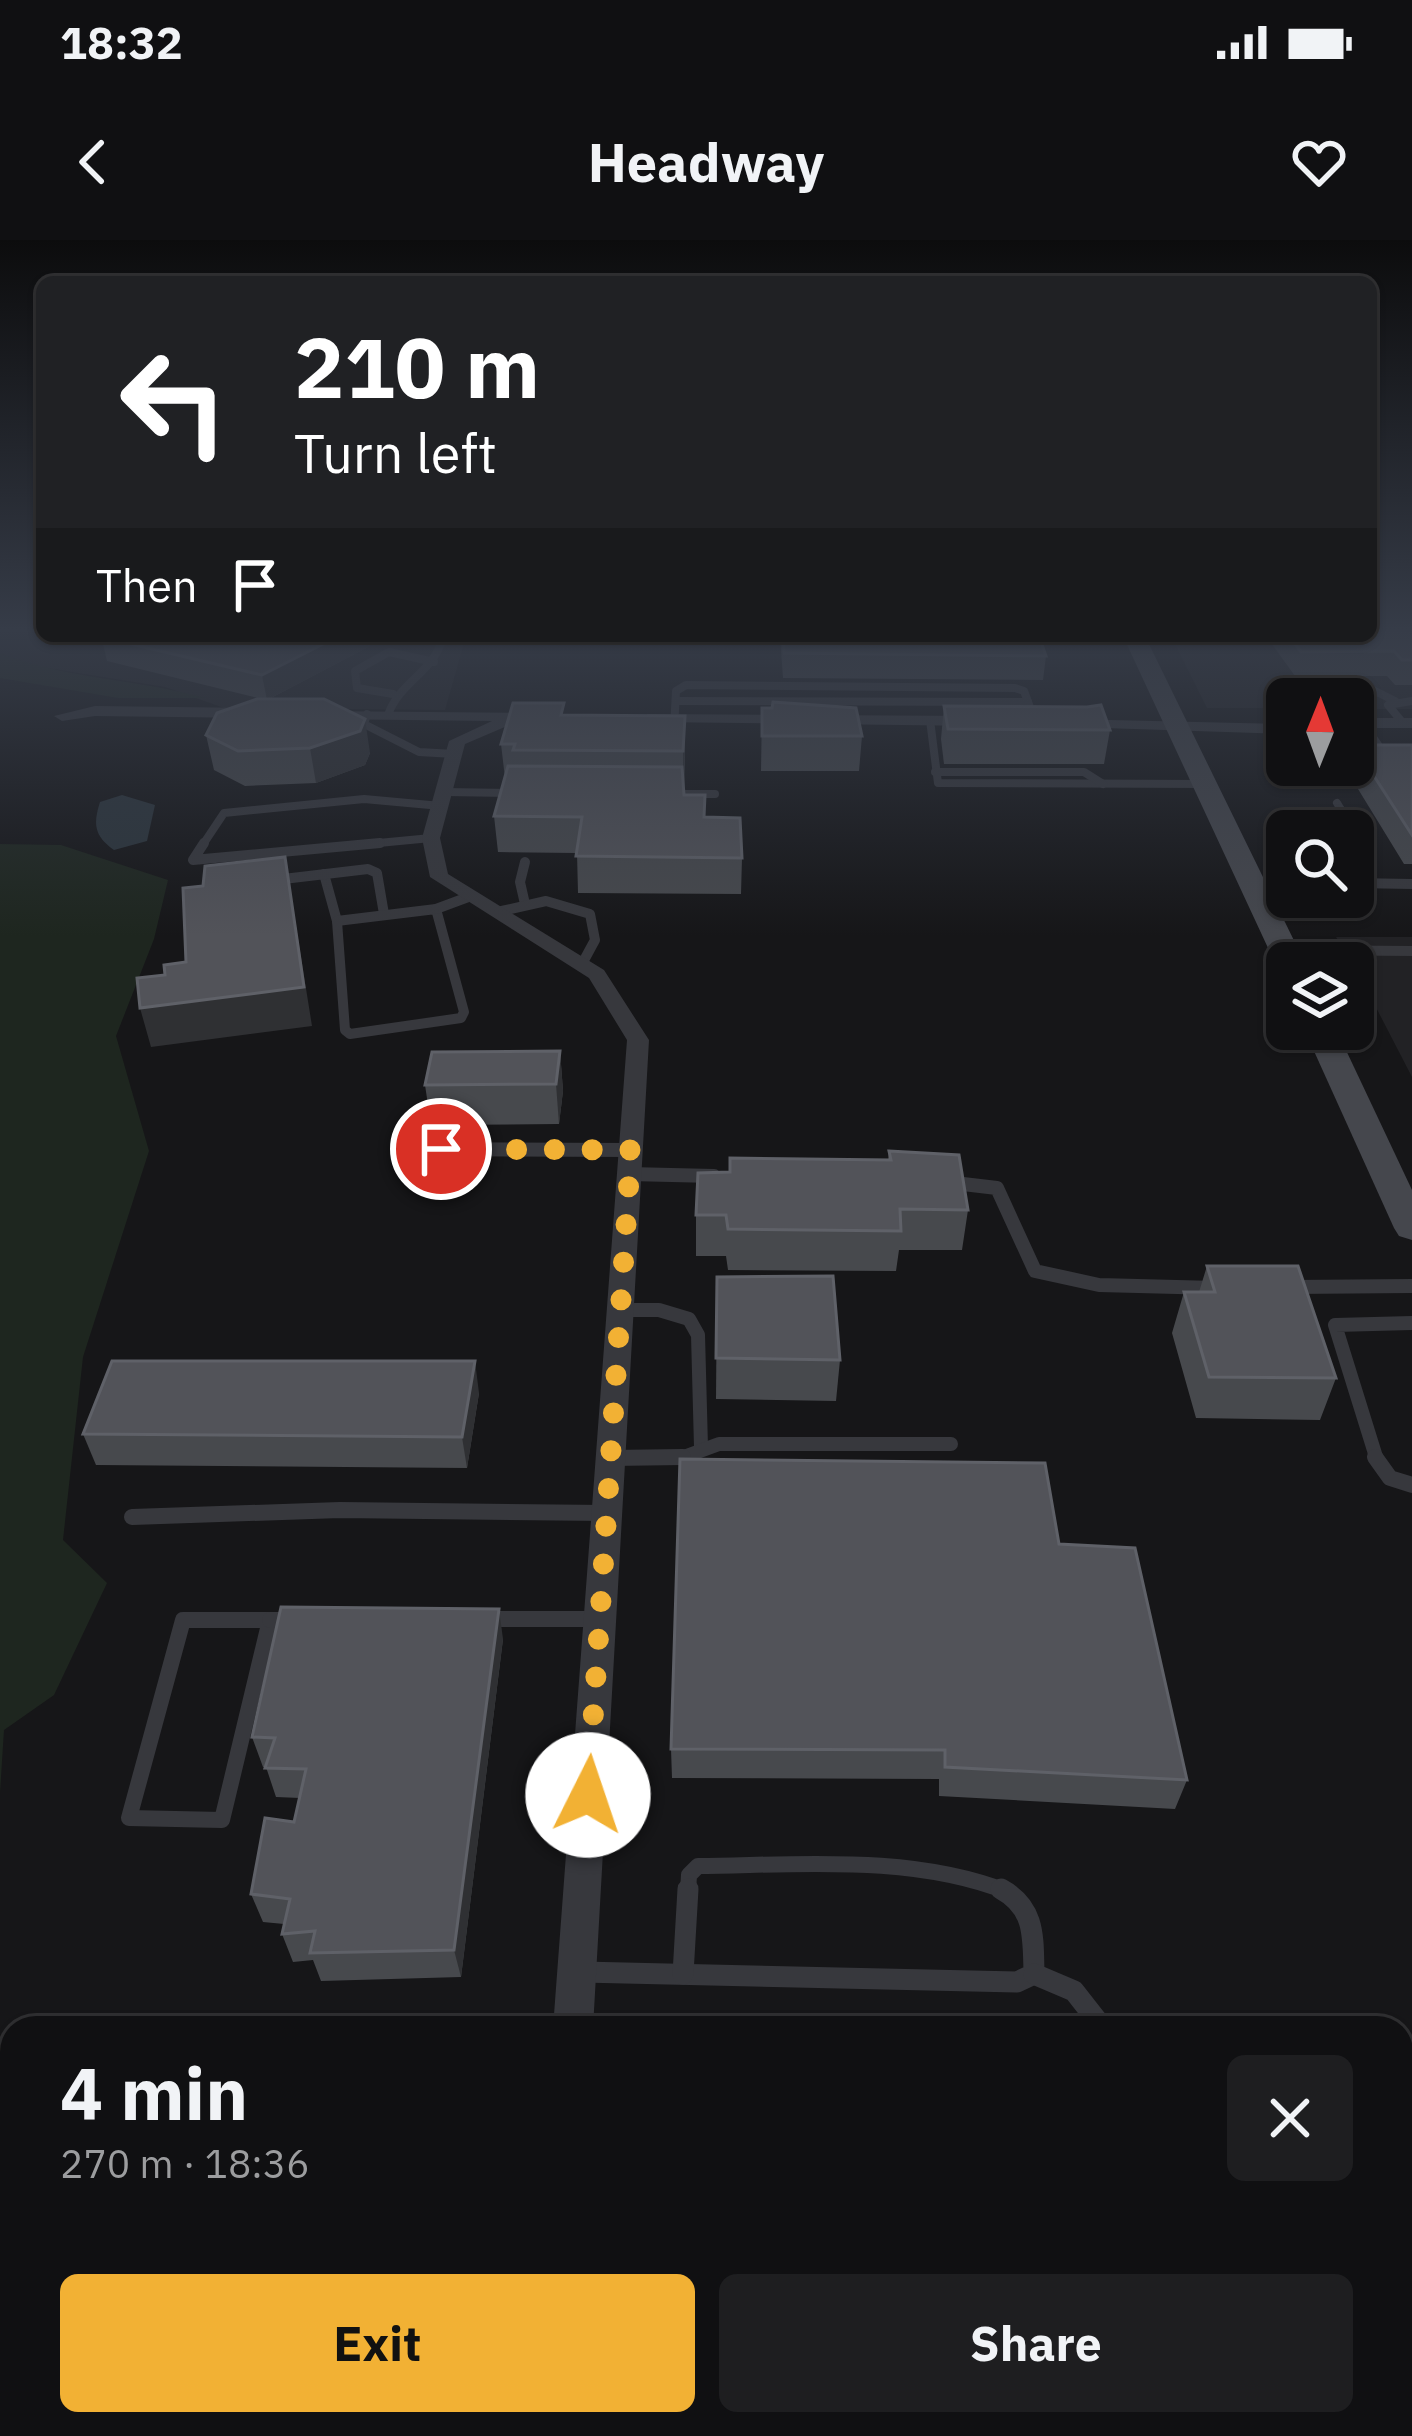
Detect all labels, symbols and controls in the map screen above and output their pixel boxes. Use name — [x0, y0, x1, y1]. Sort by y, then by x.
text: 18:32 — [60, 13, 183, 71]
text: Headway — [588, 127, 824, 197]
icon: back — [60, 129, 126, 195]
icon: heart — [1286, 129, 1352, 195]
text: 210 m — [294, 312, 540, 421]
icon: left — [96, 324, 252, 480]
text: Turn left — [294, 418, 497, 488]
icon: arrive — [222, 552, 288, 618]
text: Then — [96, 556, 198, 614]
north arrow — [1266, 678, 1374, 786]
map controls — [1266, 678, 1374, 1050]
button: search — [1266, 810, 1374, 918]
button: layers — [1266, 942, 1374, 1050]
pin — [390, 1098, 492, 1200]
icon: arrive — [408, 1116, 474, 1182]
position arrow — [525, 1732, 651, 1858]
text: 4 min — [60, 2046, 248, 2140]
button: close — [1227, 2055, 1353, 2181]
text: 270 m · 18:36 — [60, 2138, 310, 2189]
button: Exit — [60, 2274, 695, 2412]
button: Share — [719, 2274, 1353, 2412]

